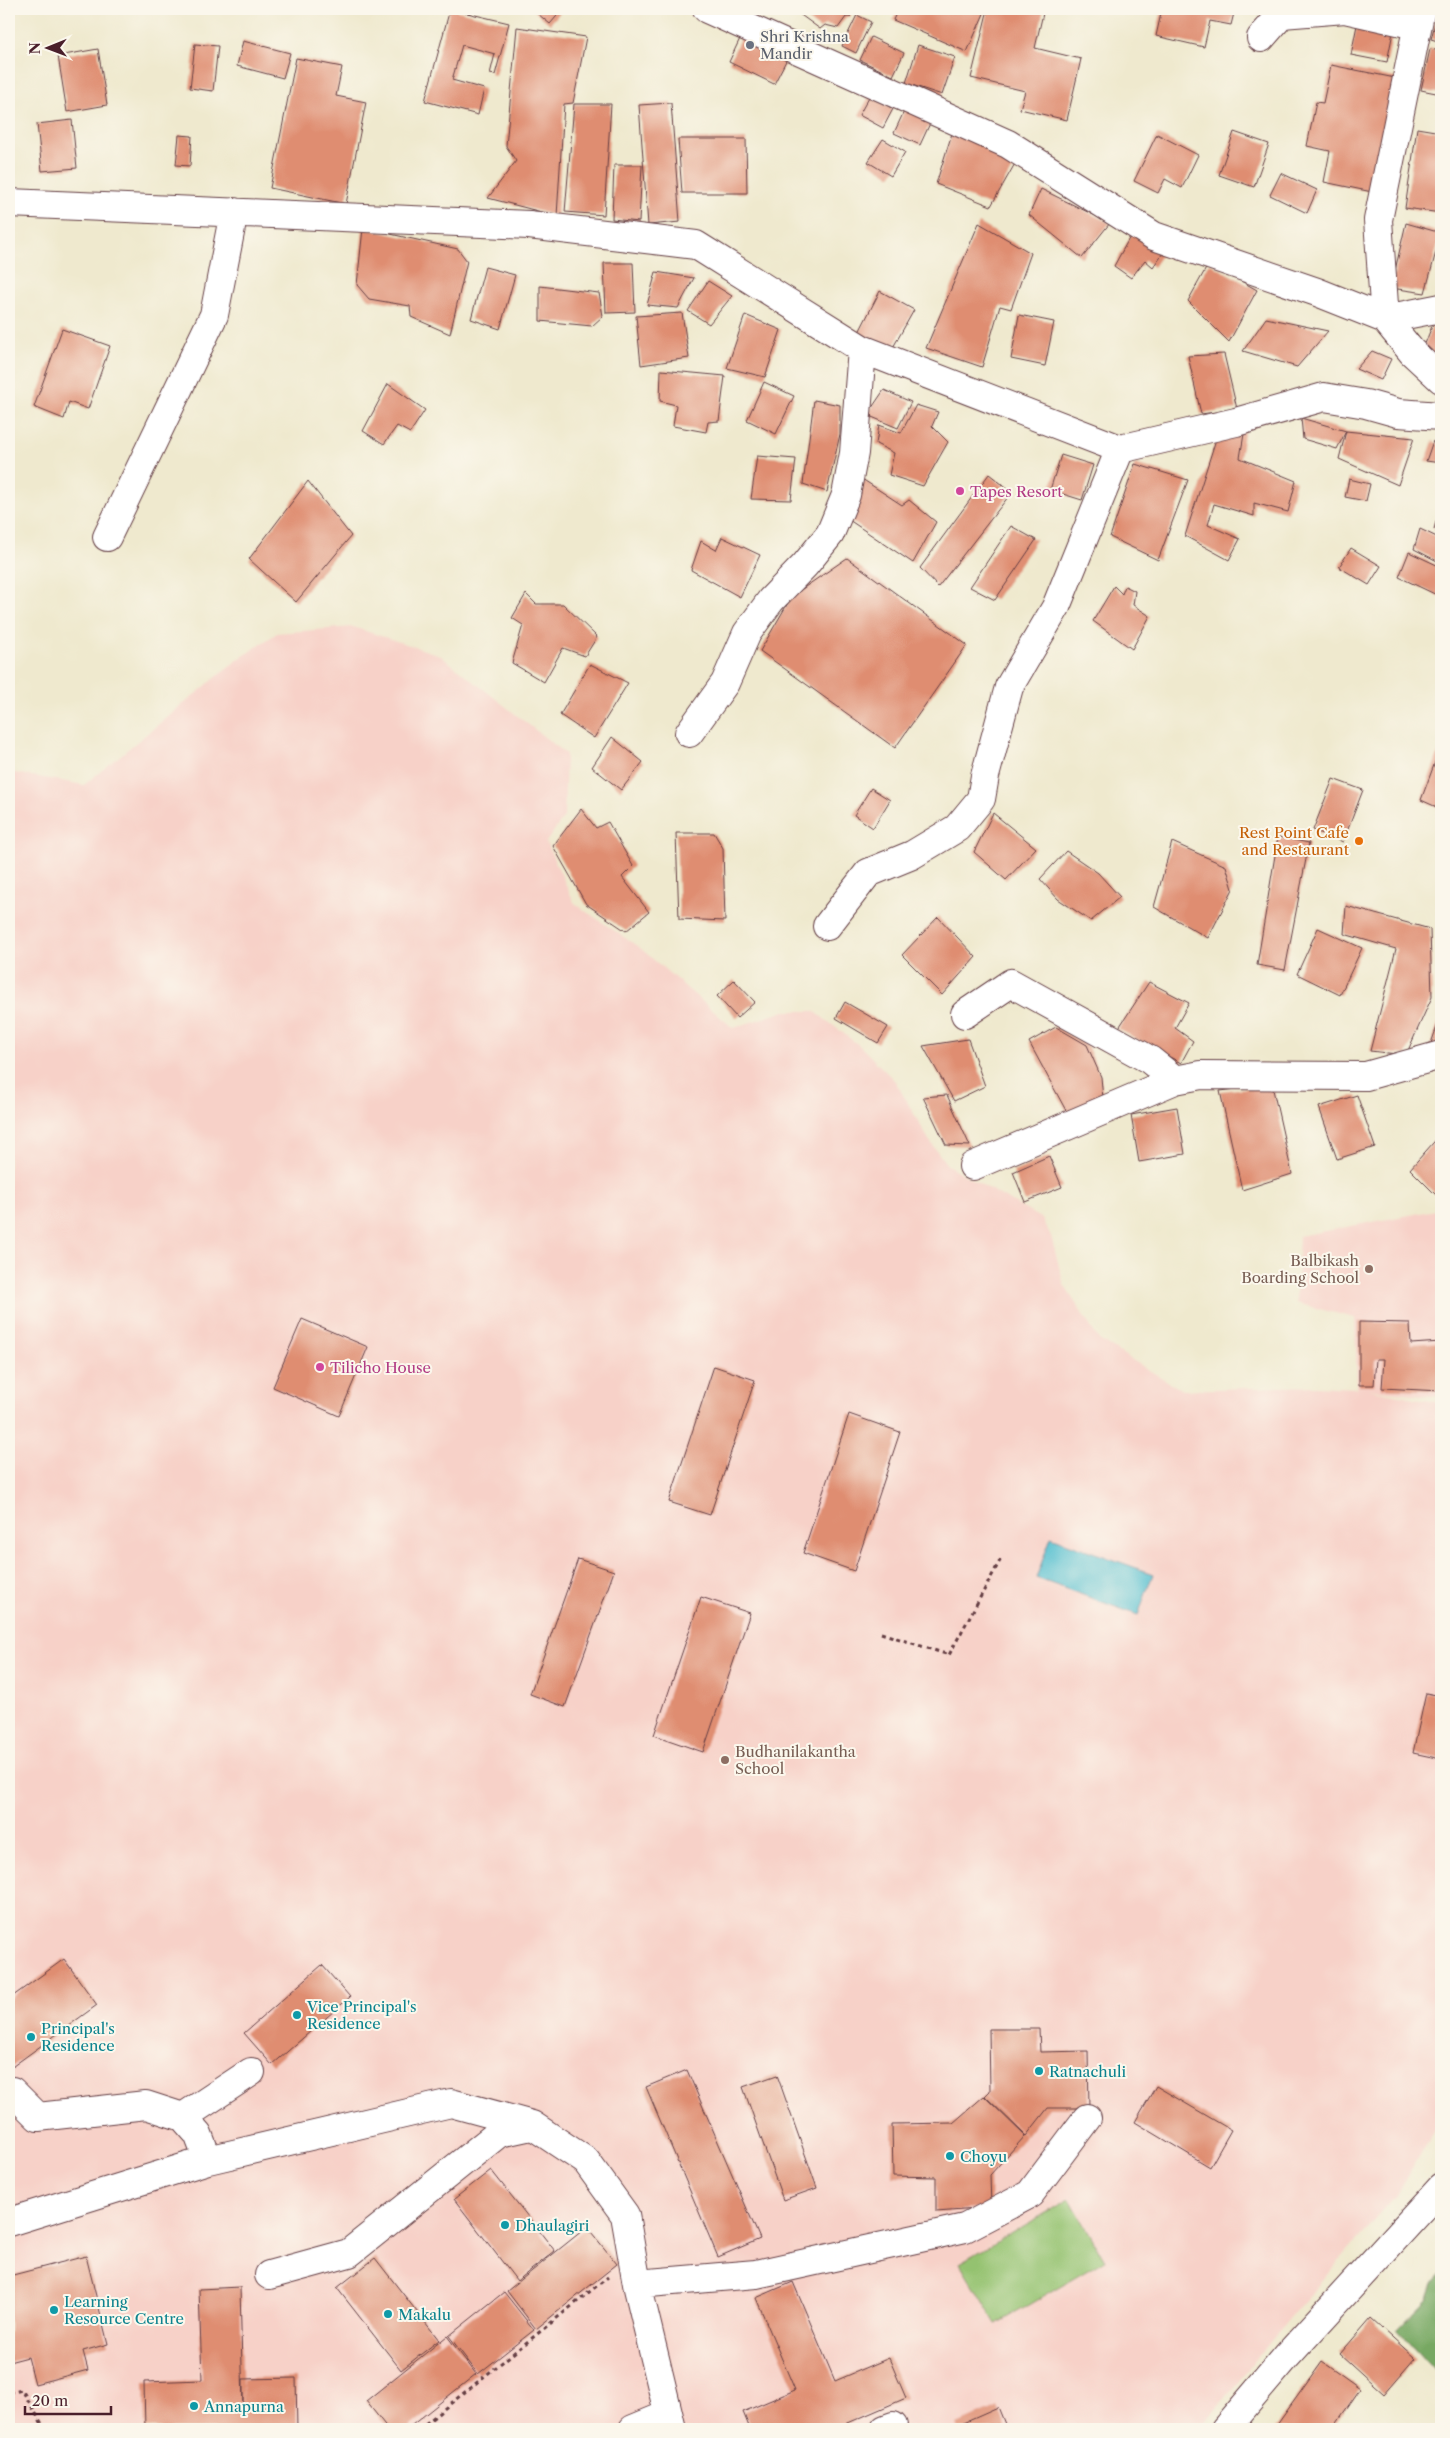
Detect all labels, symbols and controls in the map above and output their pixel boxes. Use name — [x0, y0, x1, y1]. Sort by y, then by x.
north arrow — [22, 22, 72, 72]
place label: Shri Krishna Mandir — [760, 27, 849, 63]
marker: Shri Krishna Mandir — [744, 39, 756, 51]
text: N — [26, 42, 44, 54]
place label: Tapes Resort — [970, 482, 1063, 501]
marker: Tapes Resort — [954, 485, 966, 497]
place label: Rest Point Cafe and Restaurant — [1239, 823, 1350, 859]
marker: Rest Point Cafe and Restaurant — [1353, 835, 1365, 847]
place label: Balbikash Boarding School — [1241, 1251, 1360, 1287]
marker: Balbikash Boarding School — [1363, 1263, 1375, 1275]
place label: Tilicho House — [330, 1358, 431, 1377]
marker: Tilicho House — [314, 1361, 326, 1373]
place label: Budhanilakantha School — [735, 1742, 856, 1778]
marker: Budhanilakantha School — [719, 1754, 731, 1766]
place label: Vice Principal's Residence — [306, 1997, 417, 2033]
marker: Vice Principal's Residence — [291, 2009, 303, 2021]
place label: Principal's Residence — [41, 2019, 115, 2055]
marker: Principal's Residence — [25, 2031, 37, 2043]
place label: Ratnachuli — [1049, 2062, 1126, 2081]
marker: Ratnachuli — [1033, 2065, 1045, 2077]
place label: Choyu — [960, 2147, 1007, 2166]
marker: Choyu — [944, 2150, 956, 2162]
place label: Dhaulagiri — [515, 2216, 590, 2235]
marker: Dhaulagiri — [499, 2219, 511, 2231]
place label: Learning Resource Centre — [64, 2292, 184, 2328]
marker: Learning Resource Centre — [48, 2304, 60, 2316]
place label: Makalu — [398, 2305, 451, 2324]
marker: Makalu — [382, 2308, 394, 2320]
scale bar — [25, 2383, 111, 2415]
text: 20 m — [32, 2391, 68, 2410]
place label: Annapurna — [203, 2397, 284, 2416]
marker: Annapurna — [188, 2400, 200, 2412]

